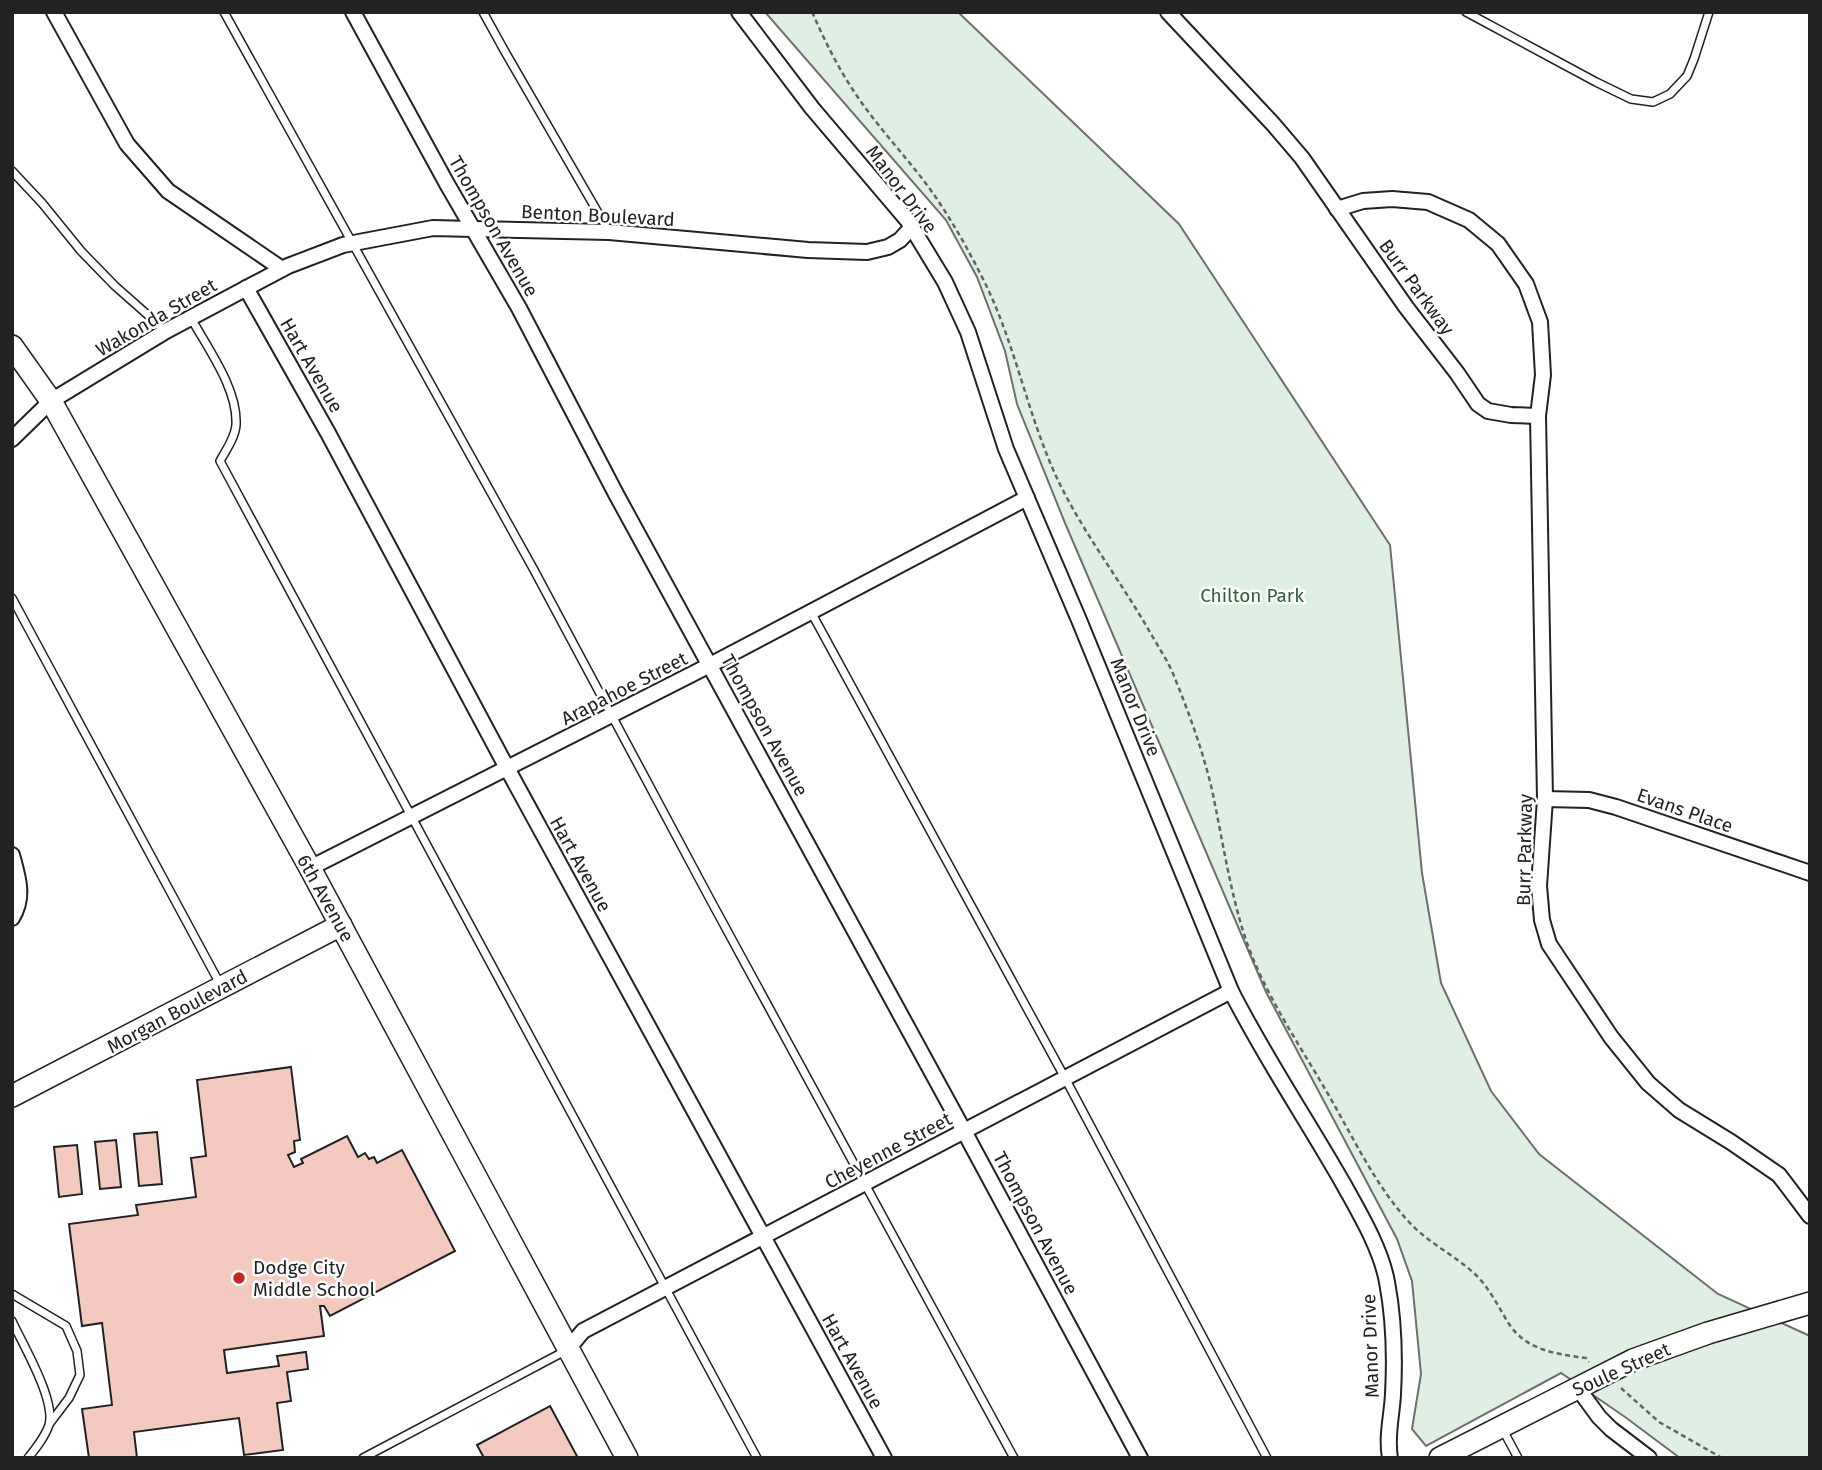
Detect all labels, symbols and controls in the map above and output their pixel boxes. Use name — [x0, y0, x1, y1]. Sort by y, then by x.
street label: Manor Drive — [861, 141, 942, 238]
street label: Thompson Avenue — [444, 152, 543, 301]
street label: Benton Boulevard — [521, 200, 675, 231]
street label: Burr Parkway — [1374, 235, 1459, 340]
street label: Wakonda Street — [92, 274, 221, 361]
street label: Hart Avenue — [275, 314, 348, 417]
park label: Chilton Park — [1200, 584, 1304, 607]
street label: Arapahoe Street — [557, 647, 691, 730]
street label: Thompson Avenue — [716, 650, 813, 800]
street label: Manor Drive — [1105, 655, 1166, 760]
street label: Evans Place — [1634, 783, 1736, 838]
street label: Burr Parkway — [1512, 793, 1537, 906]
street label: Hart Avenue — [545, 813, 616, 916]
street label: 6th Avenue — [292, 851, 359, 946]
street label: Morgan Boulevard — [103, 965, 251, 1058]
street label: Cheyenne Street — [821, 1107, 956, 1194]
street label: Thompson Avenue — [988, 1148, 1083, 1299]
place label: Dodge City Middle School — [253, 1256, 375, 1301]
marker: Dodge City Middle School — [231, 1270, 247, 1286]
street label: Manor Drive — [1357, 1293, 1384, 1398]
street label: Hart Avenue — [817, 1310, 888, 1413]
street label: Soule Street — [1569, 1338, 1674, 1401]

